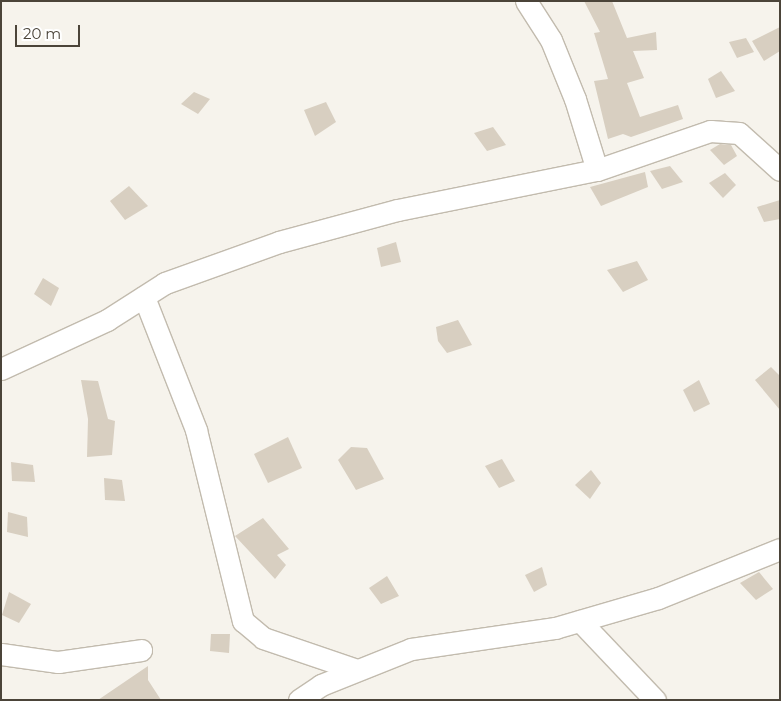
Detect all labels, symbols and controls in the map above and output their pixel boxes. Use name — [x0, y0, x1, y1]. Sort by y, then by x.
scale bar — [18, 15, 82, 47]
text: 20 m — [23, 24, 61, 43]

